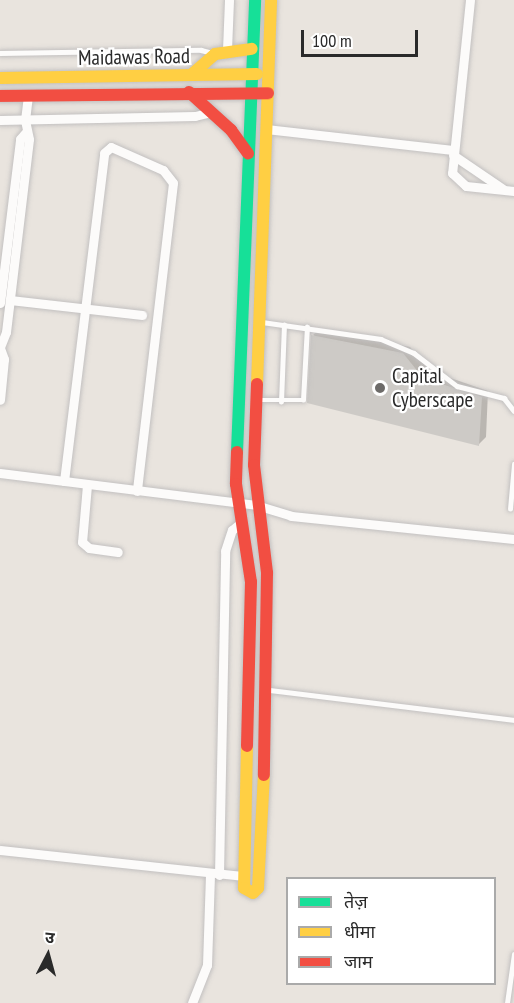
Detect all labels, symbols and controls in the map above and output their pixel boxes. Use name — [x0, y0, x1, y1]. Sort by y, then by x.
scale bar — [304, 18, 421, 56]
text: 100 m — [312, 29, 352, 52]
street label: Maidawas Road — [78, 43, 190, 71]
place label: Capital Cyberscape — [392, 363, 473, 413]
marker: Capital Cyberscape — [373, 381, 387, 395]
legend — [286, 877, 496, 985]
text: तेज़ — [344, 890, 368, 913]
text: धीमा — [344, 920, 375, 943]
north arrow — [18, 925, 78, 985]
text: उ — [44, 927, 56, 948]
text: जाम — [344, 950, 373, 973]

